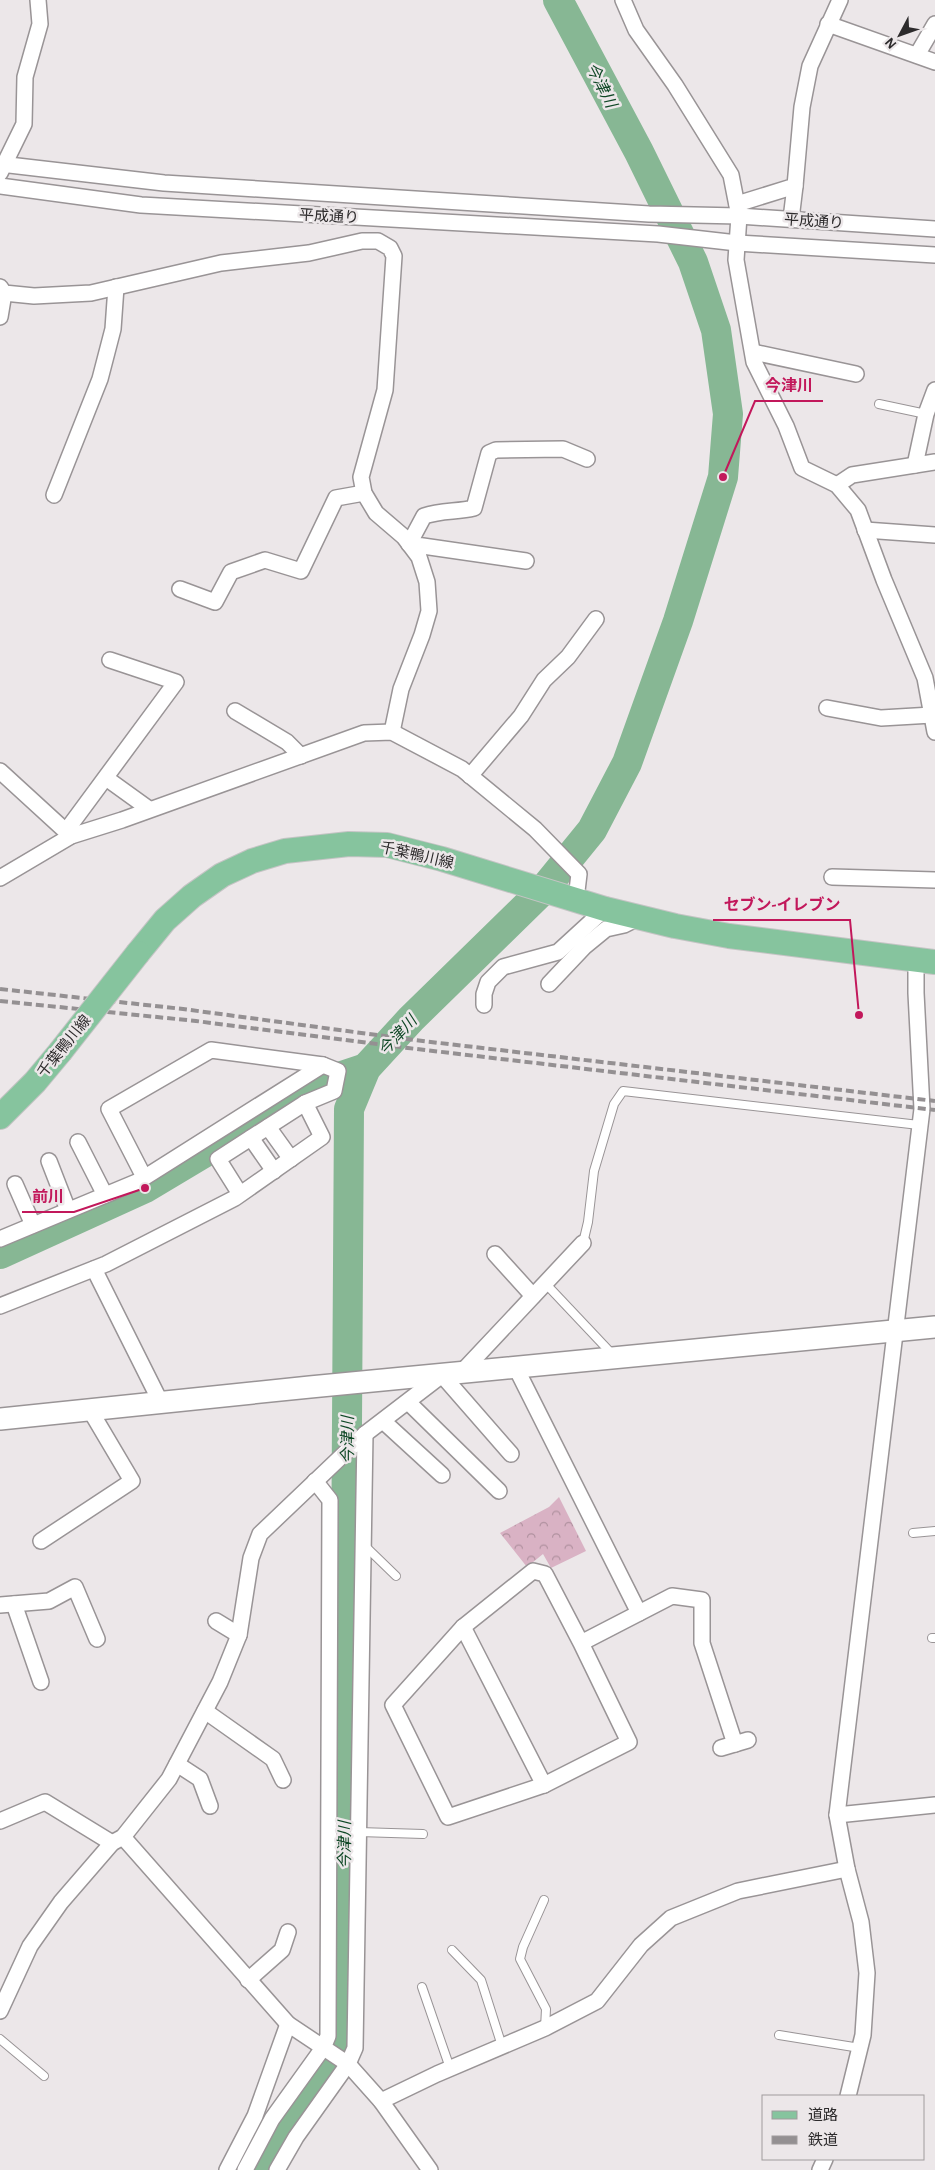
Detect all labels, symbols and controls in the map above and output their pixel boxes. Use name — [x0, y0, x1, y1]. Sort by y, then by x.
north arrow — [875, 10, 925, 60]
text: N — [882, 35, 899, 51]
water label: 今津川 — [583, 60, 621, 112]
street label: 平成通り — [299, 206, 359, 226]
street label: 平成通り — [784, 211, 844, 231]
callout: 今津川 — [755, 370, 823, 401]
text: 今津川 — [765, 377, 813, 394]
street label: 千葉鴨川線 — [379, 839, 455, 871]
callout: セブン-イレブン — [713, 889, 850, 920]
text: セブン-イレブン — [724, 896, 840, 913]
water label: 今津川 — [375, 1011, 421, 1059]
street label: 千葉鴨川線 — [34, 1012, 94, 1080]
callout: 前川 — [22, 1181, 74, 1212]
text: 前川 — [32, 1188, 64, 1205]
water label: 今津川 — [339, 1414, 356, 1464]
water label: 今津川 — [336, 1819, 353, 1869]
legend — [762, 2095, 925, 2160]
text: 道路 — [808, 2107, 838, 2123]
text: 鉄道 — [808, 2132, 838, 2148]

